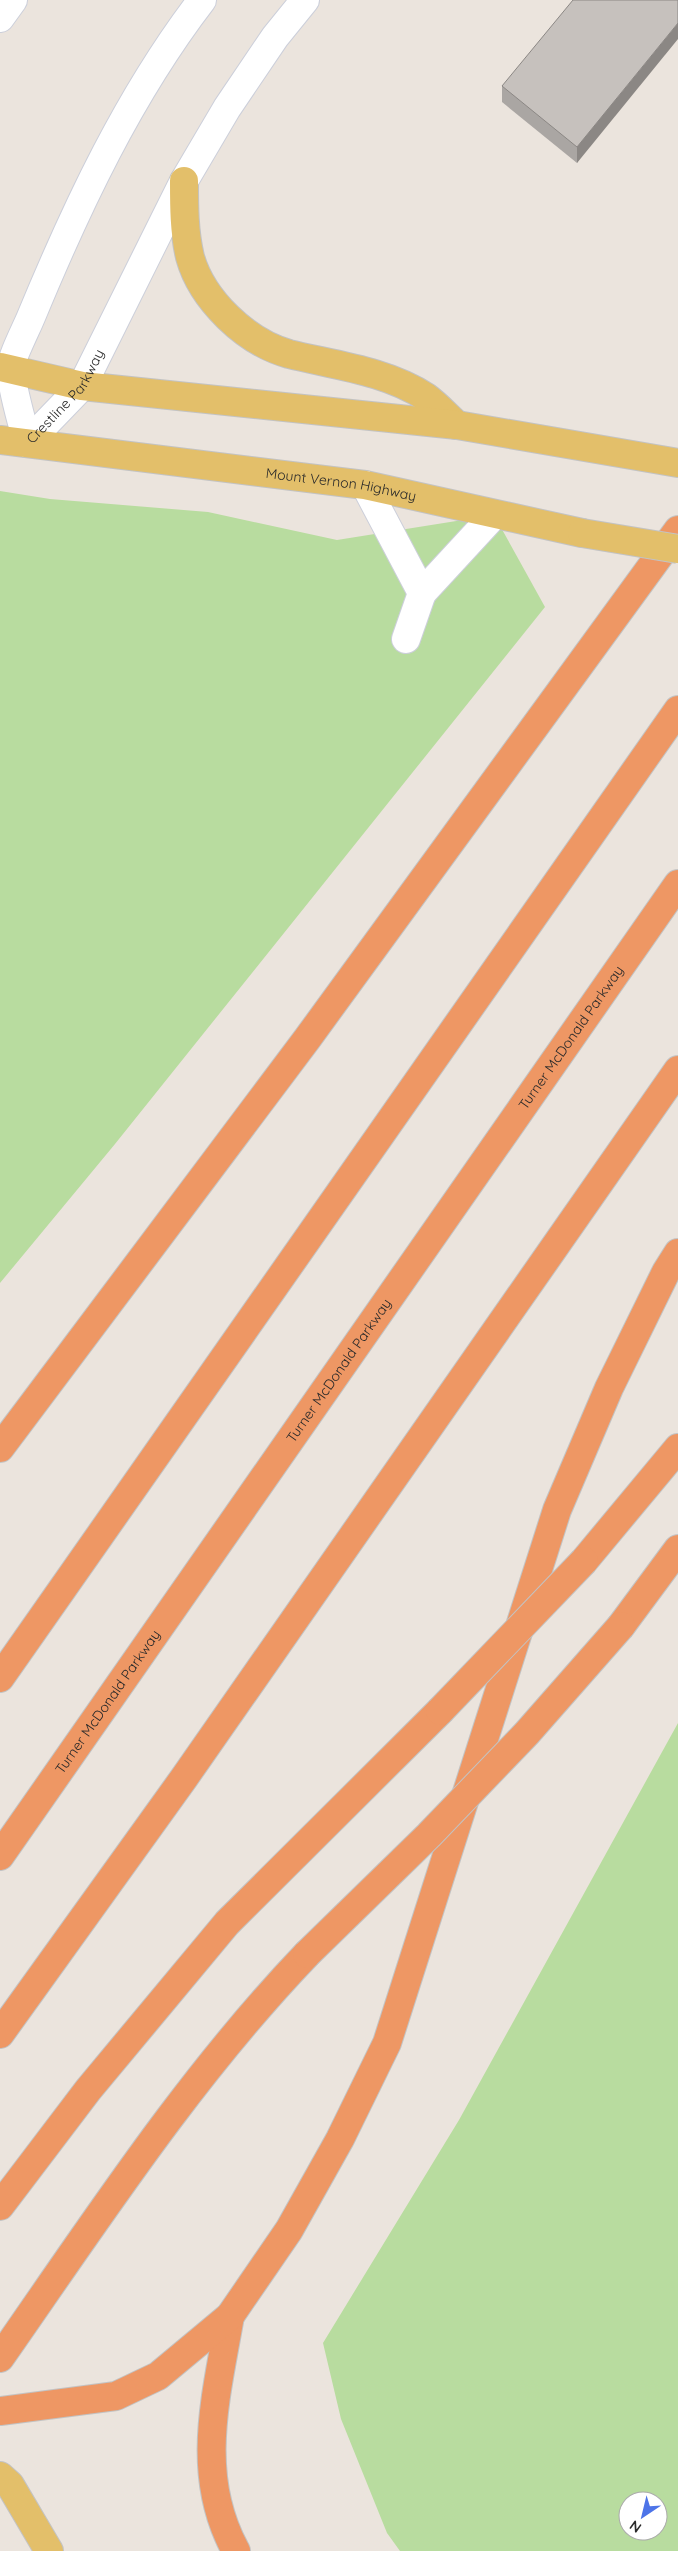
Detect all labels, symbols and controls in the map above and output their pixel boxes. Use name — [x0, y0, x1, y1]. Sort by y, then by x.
street label: Crestline Parkway — [23, 346, 108, 447]
street label: Mount Vernon Highway — [265, 464, 418, 505]
street label: Turner McDonald Parkway — [515, 962, 627, 1113]
street label: Turner McDonald Parkway — [282, 1295, 395, 1446]
street label: Turner McDonald Parkway — [51, 1626, 164, 1777]
north arrow — [618, 2491, 668, 2541]
text: N — [626, 2516, 645, 2537]

